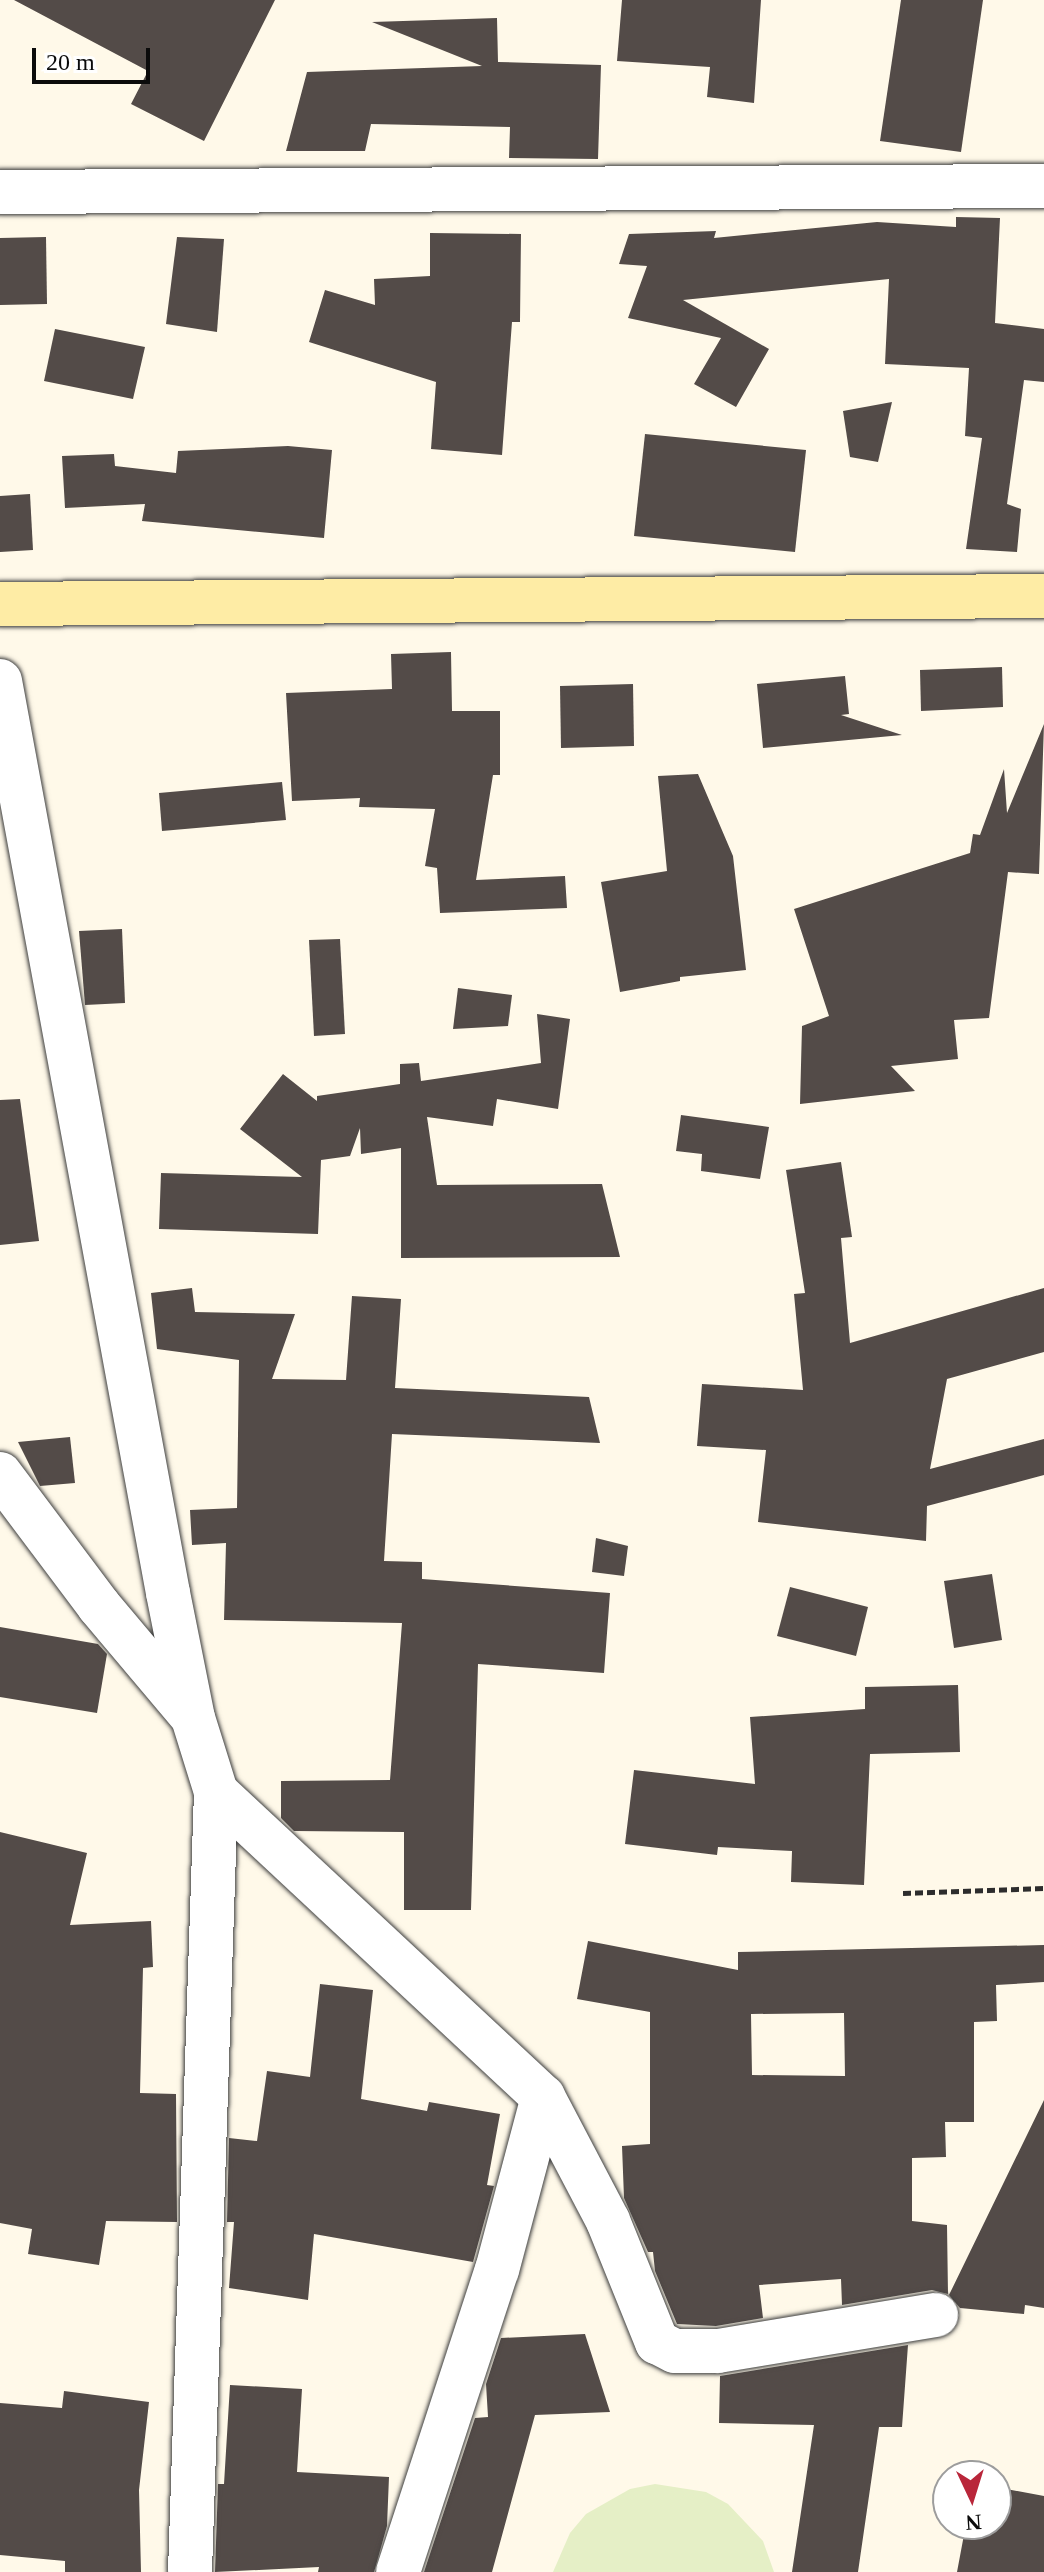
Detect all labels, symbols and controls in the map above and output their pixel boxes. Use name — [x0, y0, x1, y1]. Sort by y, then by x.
scale bar — [36, 32, 154, 82]
text: 20 m — [46, 49, 95, 75]
north arrow — [932, 2460, 1012, 2540]
text: N — [965, 2509, 982, 2535]

